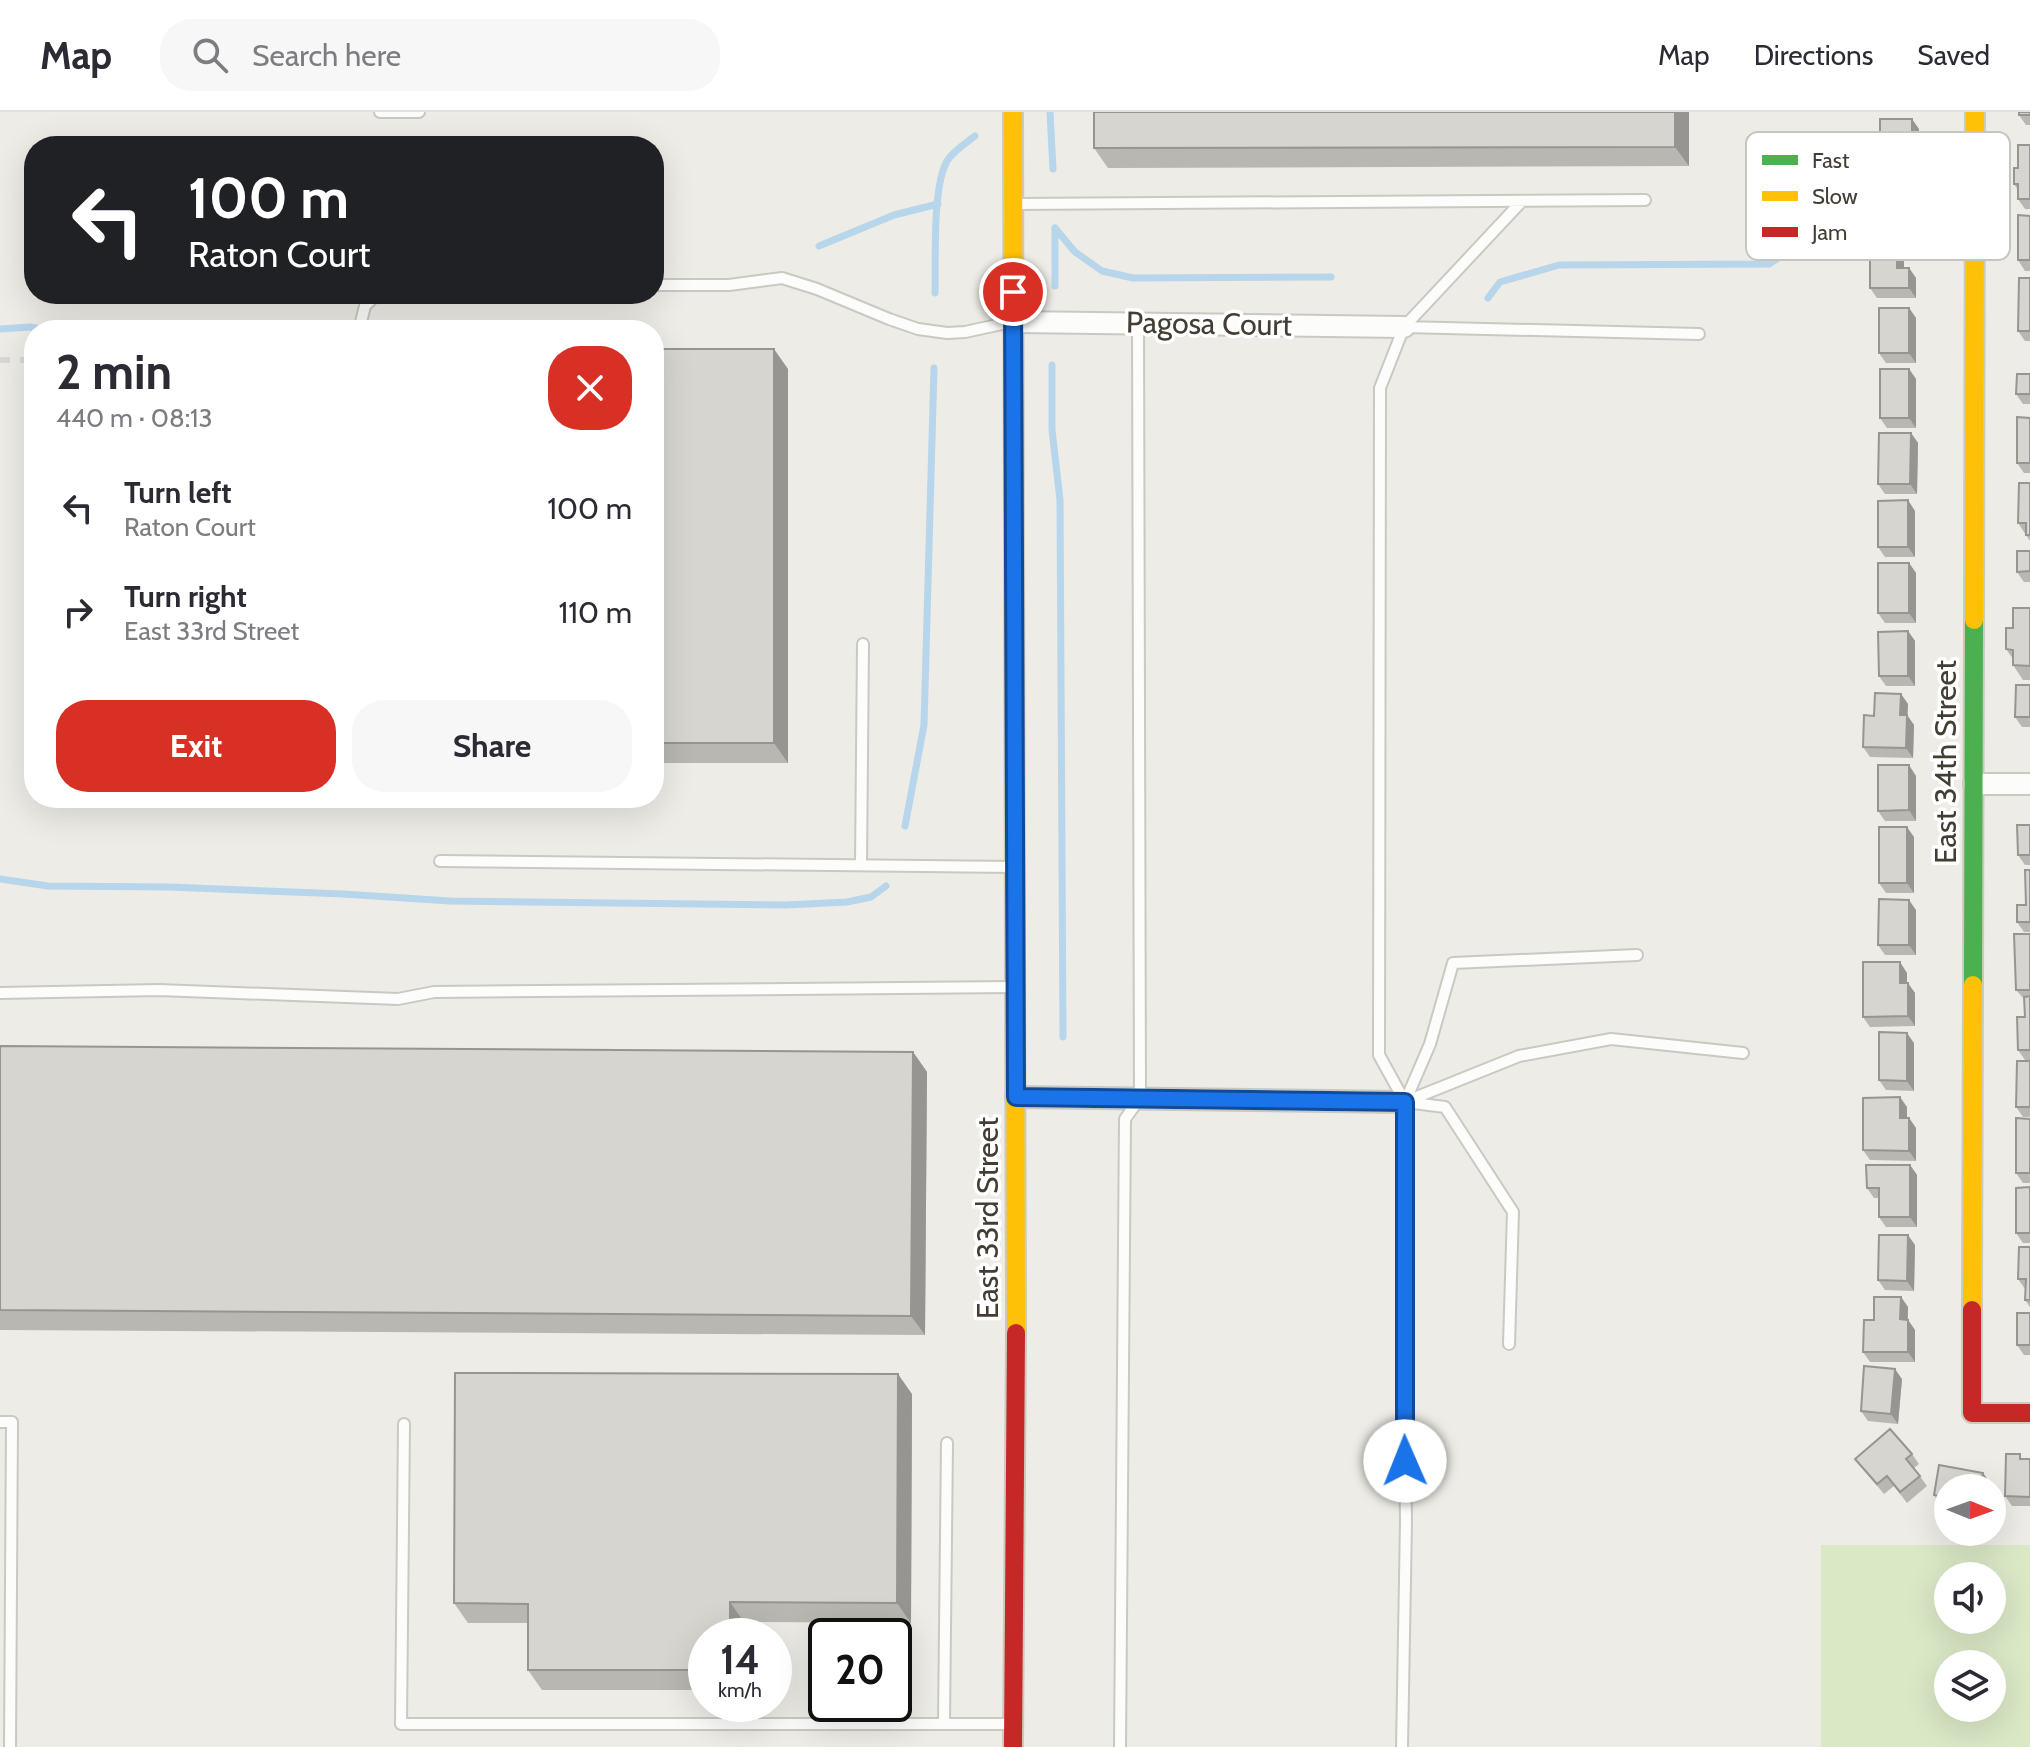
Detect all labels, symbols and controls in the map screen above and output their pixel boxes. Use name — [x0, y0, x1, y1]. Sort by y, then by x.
search box — [160, 19, 720, 91]
text: Map — [40, 32, 112, 79]
icon: search — [188, 33, 232, 77]
text: Search here — [252, 37, 401, 74]
text: Map — [1658, 38, 1710, 72]
text: Directions — [1754, 38, 1873, 72]
text: Saved — [1917, 38, 1990, 72]
legend — [1746, 132, 2010, 260]
text: Fast — [1812, 147, 1850, 174]
text: 100 m — [188, 164, 349, 232]
icon: left — [56, 168, 160, 272]
text: Slow — [1812, 183, 1858, 210]
text: Jam — [1811, 219, 1847, 246]
text: Raton Court — [188, 232, 370, 276]
pin — [979, 258, 1047, 326]
icon: arrive — [991, 270, 1035, 314]
street label: Pagosa Court — [1126, 304, 1292, 343]
text: 2 min — [56, 343, 172, 401]
button: close — [548, 346, 632, 430]
text: 440 m · 08:13 — [56, 402, 213, 434]
text: Turn left — [124, 474, 232, 511]
icon: left — [56, 486, 100, 530]
text: 100 m — [547, 490, 632, 527]
text: Raton Court — [124, 511, 256, 543]
text: Turn right — [124, 578, 247, 615]
icon: right — [56, 590, 100, 634]
text: 110 m — [558, 594, 632, 631]
text: East 33rd Street — [124, 615, 299, 647]
street label: East 34th Street — [1927, 660, 1964, 864]
button: Exit — [56, 700, 336, 792]
button: Share — [352, 700, 632, 792]
street label: East 33rd Street — [969, 1117, 1006, 1319]
position arrow — [1363, 1419, 1447, 1503]
north arrow — [1934, 1474, 2006, 1546]
map controls — [1934, 1474, 2006, 1722]
button: sound — [1934, 1562, 2006, 1634]
speed limit sign: 20 — [808, 1618, 912, 1722]
text: 14 — [720, 1635, 760, 1684]
button: layers — [1934, 1650, 2006, 1722]
text: km/h — [718, 1678, 762, 1702]

